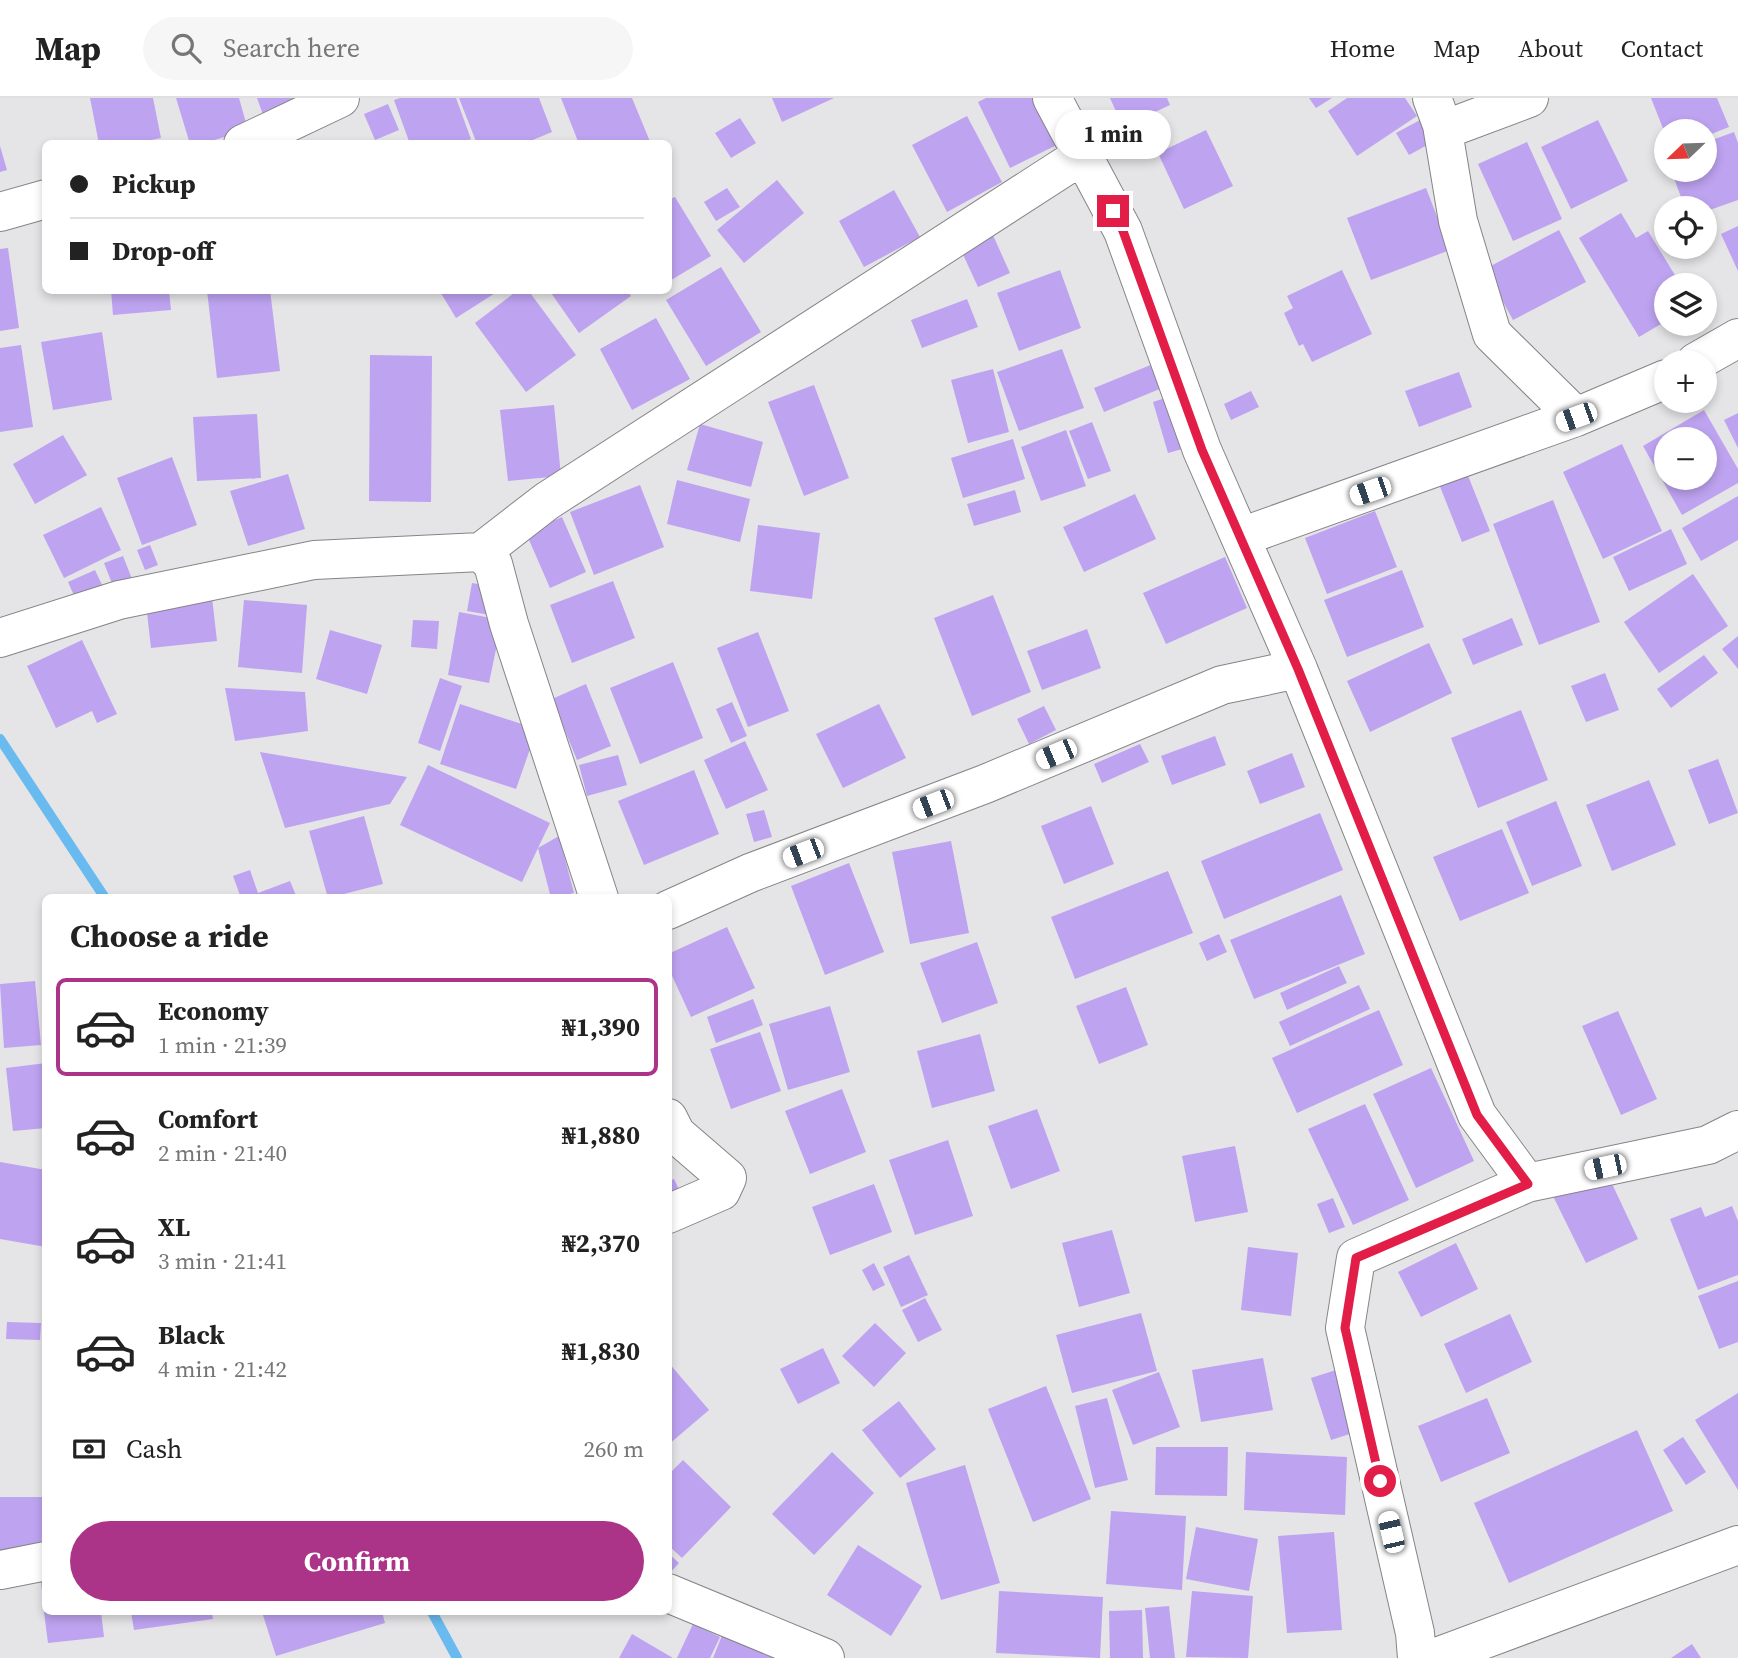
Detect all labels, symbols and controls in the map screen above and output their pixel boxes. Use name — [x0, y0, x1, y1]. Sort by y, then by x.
search box — [143, 17, 633, 80]
text: Map — [35, 26, 101, 71]
icon: search — [167, 29, 205, 67]
text: Search here — [223, 30, 360, 66]
text: Home — [1330, 32, 1395, 65]
text: Map — [1433, 32, 1480, 65]
text: About — [1518, 32, 1583, 65]
text: Contact — [1621, 32, 1703, 65]
callout: 1 min — [1055, 109, 1171, 158]
text: 1 min — [1083, 118, 1143, 150]
north arrow — [1654, 119, 1717, 182]
map controls — [1654, 119, 1717, 490]
text: Pickup — [112, 166, 196, 202]
route end — [1097, 195, 1129, 227]
button: locate — [1654, 196, 1717, 259]
text: Drop-off — [112, 233, 214, 269]
button: layers — [1654, 273, 1717, 336]
button: + — [1654, 350, 1717, 413]
car — [1553, 400, 1600, 434]
button: − — [1654, 427, 1717, 490]
car — [1347, 474, 1394, 508]
car — [1033, 736, 1080, 772]
car — [910, 787, 957, 821]
car — [780, 836, 827, 870]
text: Choose a ride — [70, 914, 269, 958]
text: Economy — [158, 993, 269, 1029]
icon: car — [74, 996, 137, 1059]
text: ₦1,390 — [562, 1009, 640, 1045]
text: 1 min · 21:39 — [158, 1029, 287, 1061]
text: Comfort — [158, 1101, 258, 1137]
icon: car — [74, 1104, 137, 1167]
text: ₦1,880 — [562, 1117, 640, 1153]
text: 2 min · 21:40 — [158, 1137, 287, 1169]
car — [1583, 1152, 1628, 1182]
text: XL — [158, 1209, 190, 1245]
icon: car — [74, 1212, 137, 1275]
text: ₦2,370 — [562, 1225, 640, 1261]
text: 3 min · 21:41 — [158, 1245, 287, 1277]
text: Black — [158, 1317, 225, 1353]
icon: car — [74, 1320, 137, 1383]
text: ₦1,830 — [562, 1333, 640, 1369]
text: 4 min · 21:42 — [158, 1353, 287, 1385]
icon: cash — [70, 1430, 108, 1468]
text: Cash — [126, 1431, 182, 1467]
text: 260 m — [583, 1433, 644, 1465]
route start — [1364, 1465, 1396, 1497]
car — [1377, 1509, 1406, 1555]
button: Confirm — [70, 1521, 644, 1601]

